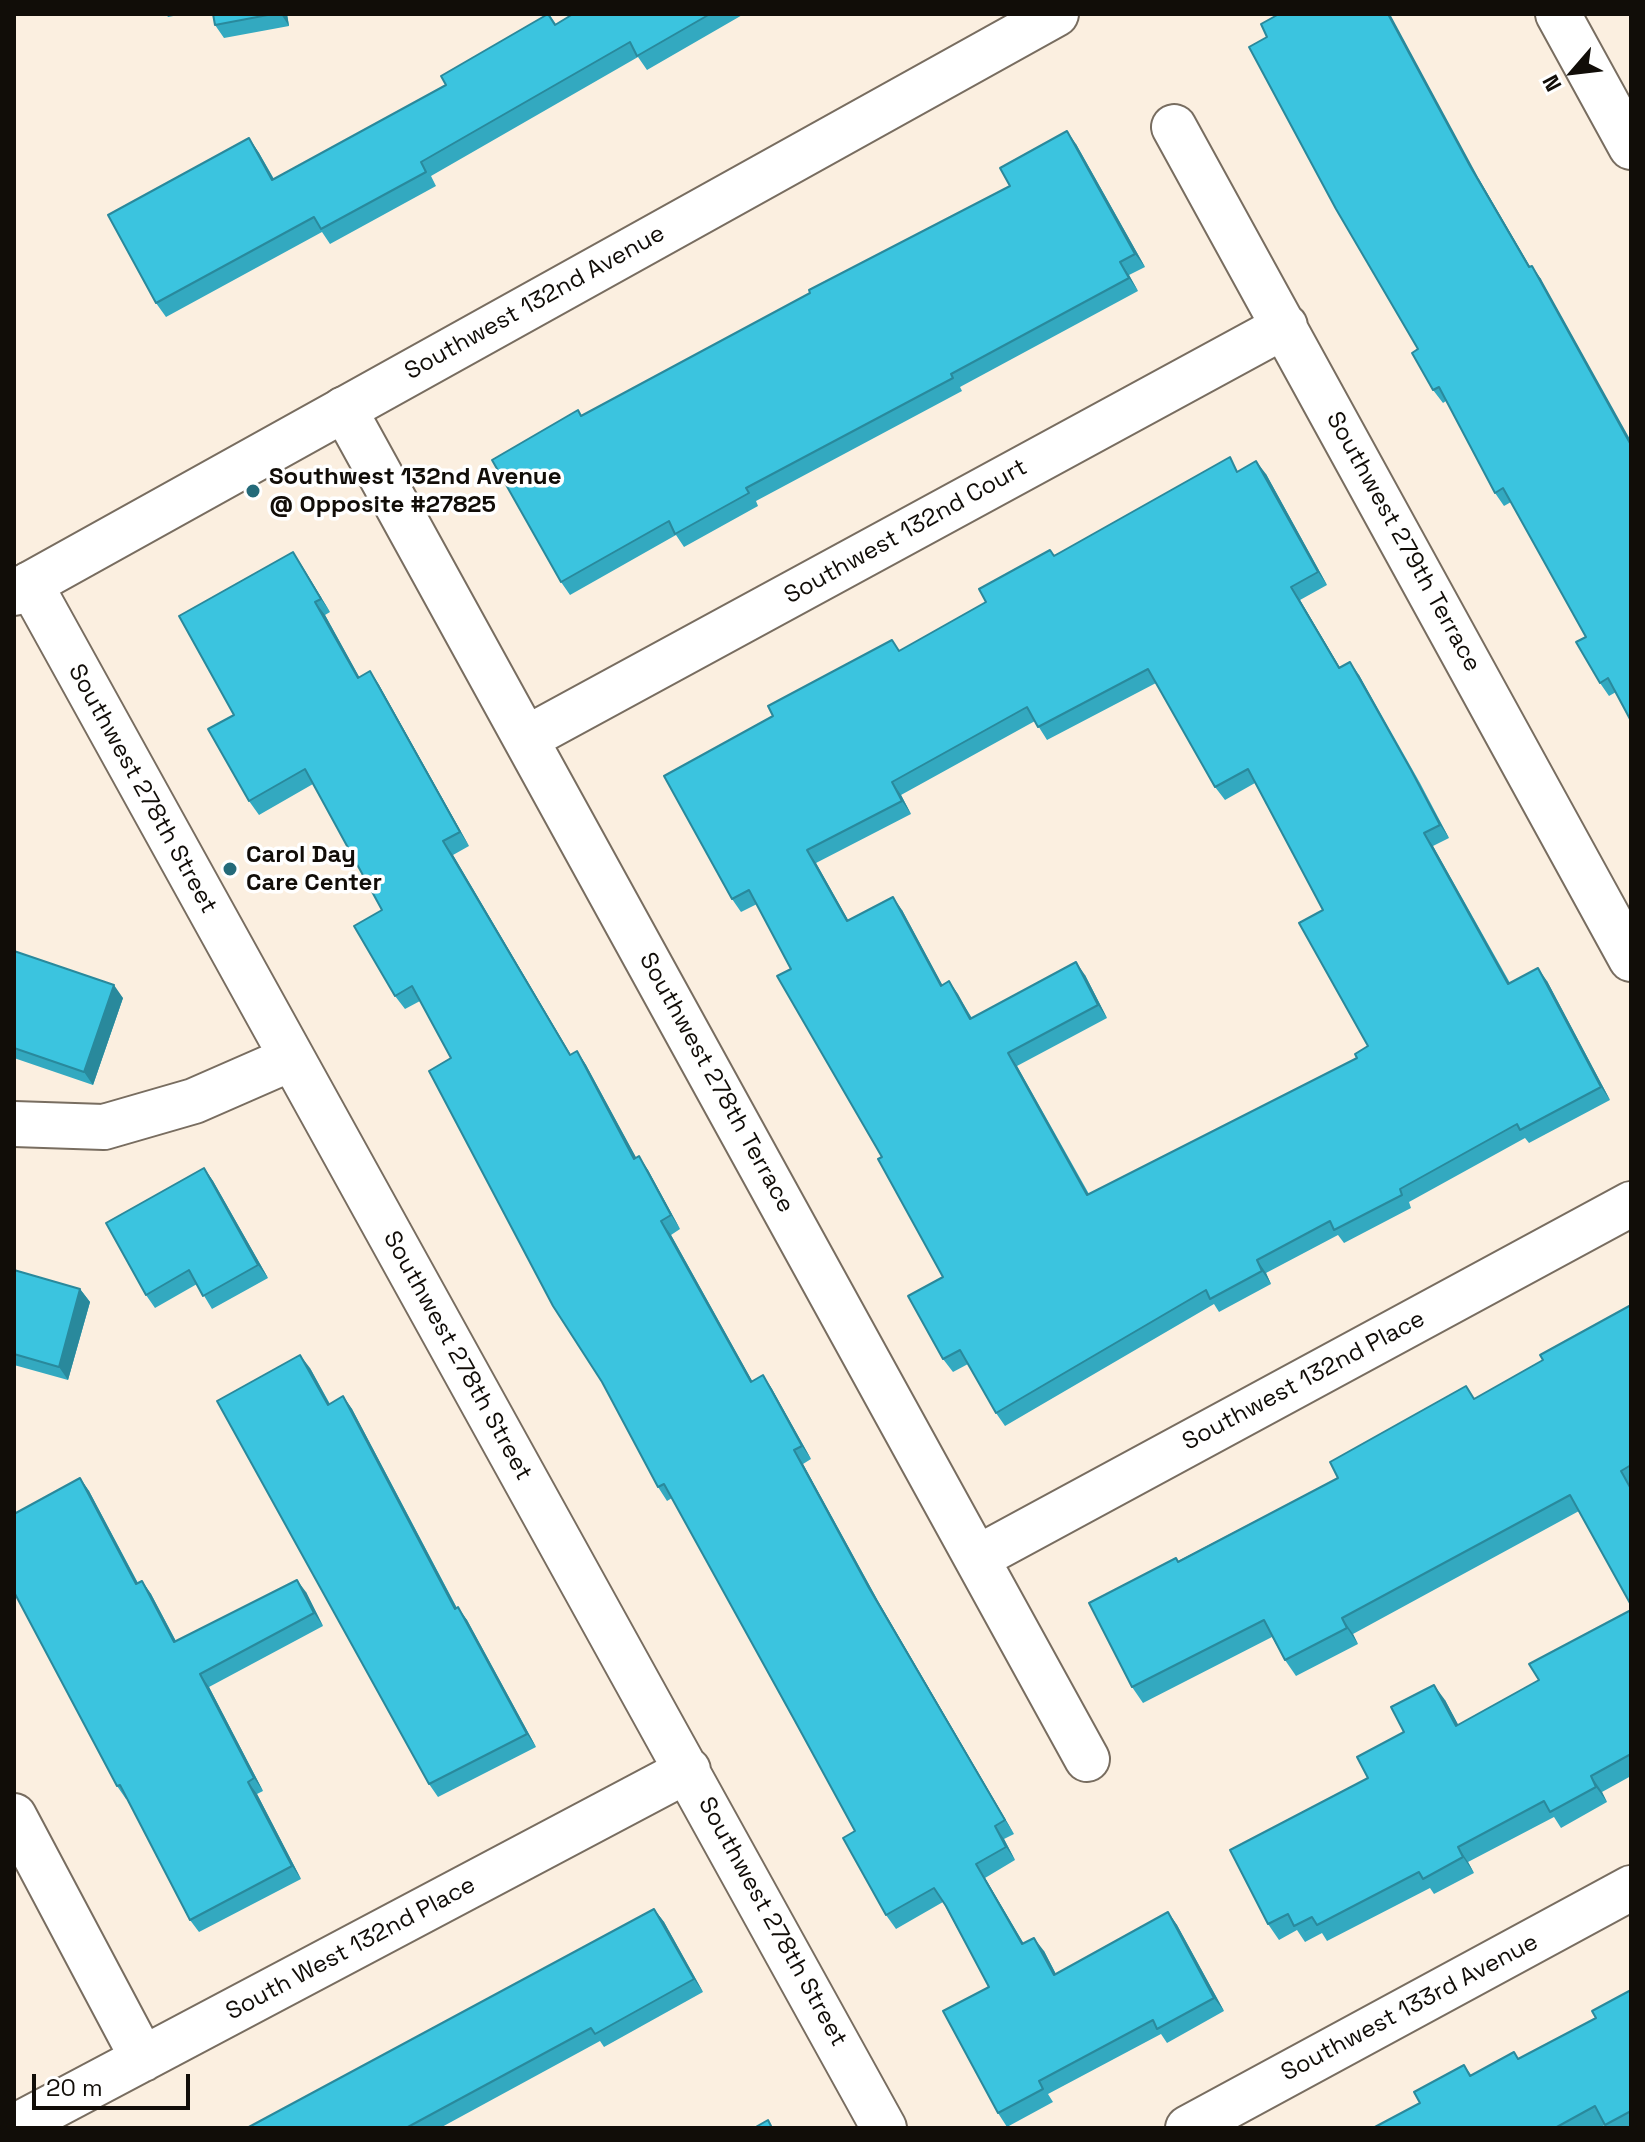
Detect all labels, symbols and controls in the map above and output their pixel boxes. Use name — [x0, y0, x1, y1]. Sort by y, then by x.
north arrow — [1533, 32, 1613, 112]
text: N — [1536, 70, 1568, 96]
street label: Southwest 132nd Avenue — [400, 219, 670, 387]
street label: Southwest 279th Terrace — [1319, 407, 1487, 677]
street label: Southwest 132nd Court — [780, 453, 1032, 611]
place label: Southwest 132nd Avenue @ Opposite #27825 — [269, 463, 561, 519]
marker: Southwest 132nd Avenue @ Opposite #27825 — [244, 482, 262, 500]
street label: Southwest 278th Street — [61, 659, 223, 919]
place label: Carol Day Care Center — [246, 841, 382, 897]
marker: Carol Day Care Center — [221, 860, 239, 878]
street label: Southwest 278th Terrace — [632, 948, 800, 1218]
street label: Southwest 278th Street — [376, 1226, 538, 1486]
street label: Southwest 132nd Place — [1178, 1305, 1430, 1457]
street label: Southwest 278th Street — [691, 1792, 853, 2052]
street label: South West 132nd Place — [221, 1871, 481, 2027]
street label: Southwest 133rd Avenue — [1277, 1928, 1543, 2088]
scale bar — [36, 2058, 194, 2108]
text: 20 m — [46, 2072, 103, 2103]

